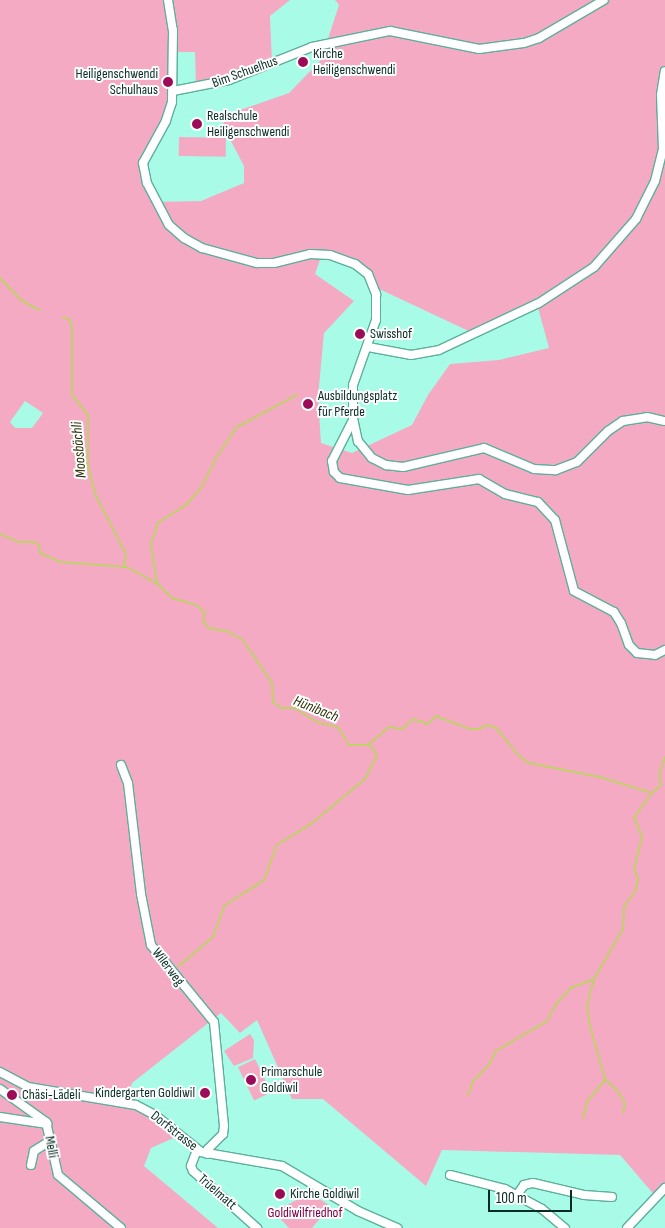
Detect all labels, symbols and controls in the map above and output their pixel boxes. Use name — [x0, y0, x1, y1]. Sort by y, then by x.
place label: Kirche Heiligenschwendi — [313, 46, 395, 78]
street label: Bim Schuelhus — [210, 52, 280, 92]
marker: Kirche Heiligenschwendi — [297, 56, 309, 68]
place label: Heiligenschwendi Schulhaus — [76, 66, 158, 98]
marker: Heiligenschwendi Schulhaus — [162, 76, 174, 88]
place label: Realschule Heiligenschwendi — [207, 108, 289, 140]
marker: Realschule Heiligenschwendi — [191, 118, 203, 130]
place label: Swisshof — [370, 326, 412, 342]
marker: Swisshof — [354, 328, 366, 340]
place label: Ausbildungsplatz für Pferde — [318, 388, 397, 421]
marker: Ausbildungsplatz für Pferde — [302, 398, 314, 410]
water label: Moosbächli — [68, 421, 90, 479]
water label: Hünibach — [291, 692, 341, 726]
street label: Wilerweg — [148, 945, 188, 989]
place label: Primarschule Goldiwil — [261, 1064, 322, 1096]
marker: Primarschule Goldiwil — [245, 1074, 257, 1086]
place label: Kindergarten Goldiwil — [95, 1085, 195, 1101]
place label: Chäsi-Lädeli — [22, 1087, 80, 1103]
marker: Kindergarten Goldiwil — [199, 1087, 211, 1099]
marker: Chäsi-Lädeli — [6, 1089, 18, 1101]
street label: Dorfstrasse — [147, 1107, 201, 1155]
street label: Melli — [41, 1135, 61, 1159]
street label: Trüelmatt — [194, 1171, 240, 1213]
scale bar — [490, 1180, 574, 1212]
place label: Kirche Goldiwil — [290, 1186, 359, 1202]
marker: Kirche Goldiwil — [274, 1188, 286, 1200]
text: 100 m — [496, 1189, 527, 1208]
park label: Goldiwilfriedhof — [268, 1205, 342, 1221]

